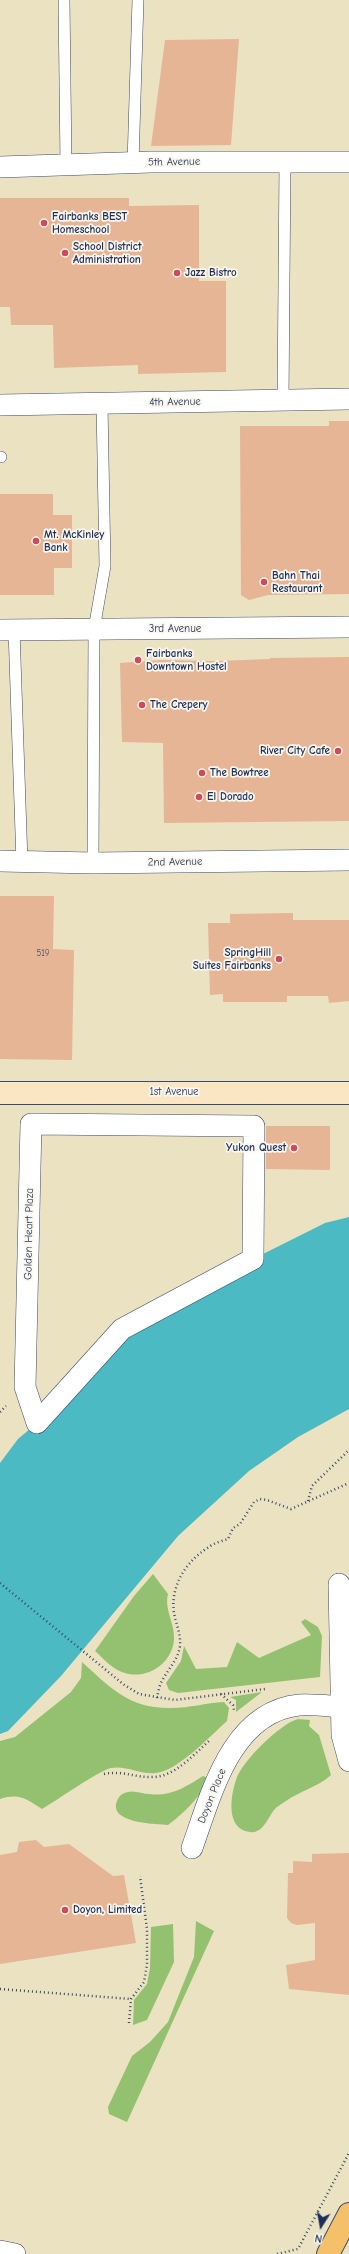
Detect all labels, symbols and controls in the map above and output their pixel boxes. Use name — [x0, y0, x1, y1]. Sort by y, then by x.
street label: 5th Avenue — [148, 155, 200, 169]
place label: Fairbanks BEST Homeschool — [52, 210, 127, 236]
marker: Fairbanks BEST Homeschool — [39, 218, 49, 228]
place label: School District Administration — [73, 240, 142, 266]
marker: School District Administration — [60, 248, 70, 258]
place label: Jazz Bistro — [185, 266, 237, 280]
marker: Jazz Bistro — [172, 268, 182, 278]
street label: 4th Avenue — [149, 395, 201, 409]
place label: Mt. McKinley Bank — [44, 528, 104, 554]
marker: Mt. McKinley Bank — [31, 536, 41, 546]
place label: Bahn Thai Restaurant — [272, 569, 322, 595]
marker: Bahn Thai Restaurant — [259, 577, 269, 587]
street label: 3rd Avenue — [149, 622, 201, 636]
place label: Fairbanks Downtown Hostel — [146, 647, 227, 673]
marker: Fairbanks Downtown Hostel — [133, 655, 143, 665]
place label: The Crepery — [150, 698, 208, 712]
marker: The Crepery — [137, 700, 147, 710]
place label: River City Cafe — [260, 744, 330, 758]
marker: River City Cafe — [333, 746, 343, 756]
place label: The Bowtree — [210, 766, 269, 780]
marker: The Bowtree — [197, 768, 207, 778]
place label: El Dorado — [207, 790, 254, 804]
marker: El Dorado — [194, 792, 204, 802]
street label: 2nd Avenue — [147, 855, 203, 869]
place label: SpringHill Suites Fairbanks — [193, 946, 271, 972]
house number: 519 — [36, 948, 50, 958]
marker: SpringHill Suites Fairbanks — [274, 954, 284, 964]
street label: 1st Avenue — [149, 1085, 199, 1099]
place label: Yukon Quest — [226, 1141, 286, 1155]
marker: Yukon Quest — [289, 1143, 299, 1153]
street label: Golden Heart Plaza — [22, 1188, 36, 1280]
street label: Doyon Place — [195, 1767, 229, 1825]
place label: Doyon, Limited — [73, 1903, 142, 1917]
marker: Doyon, Limited — [60, 1905, 70, 1915]
north arrow — [301, 2206, 341, 2246]
text: N — [314, 2231, 323, 2245]

